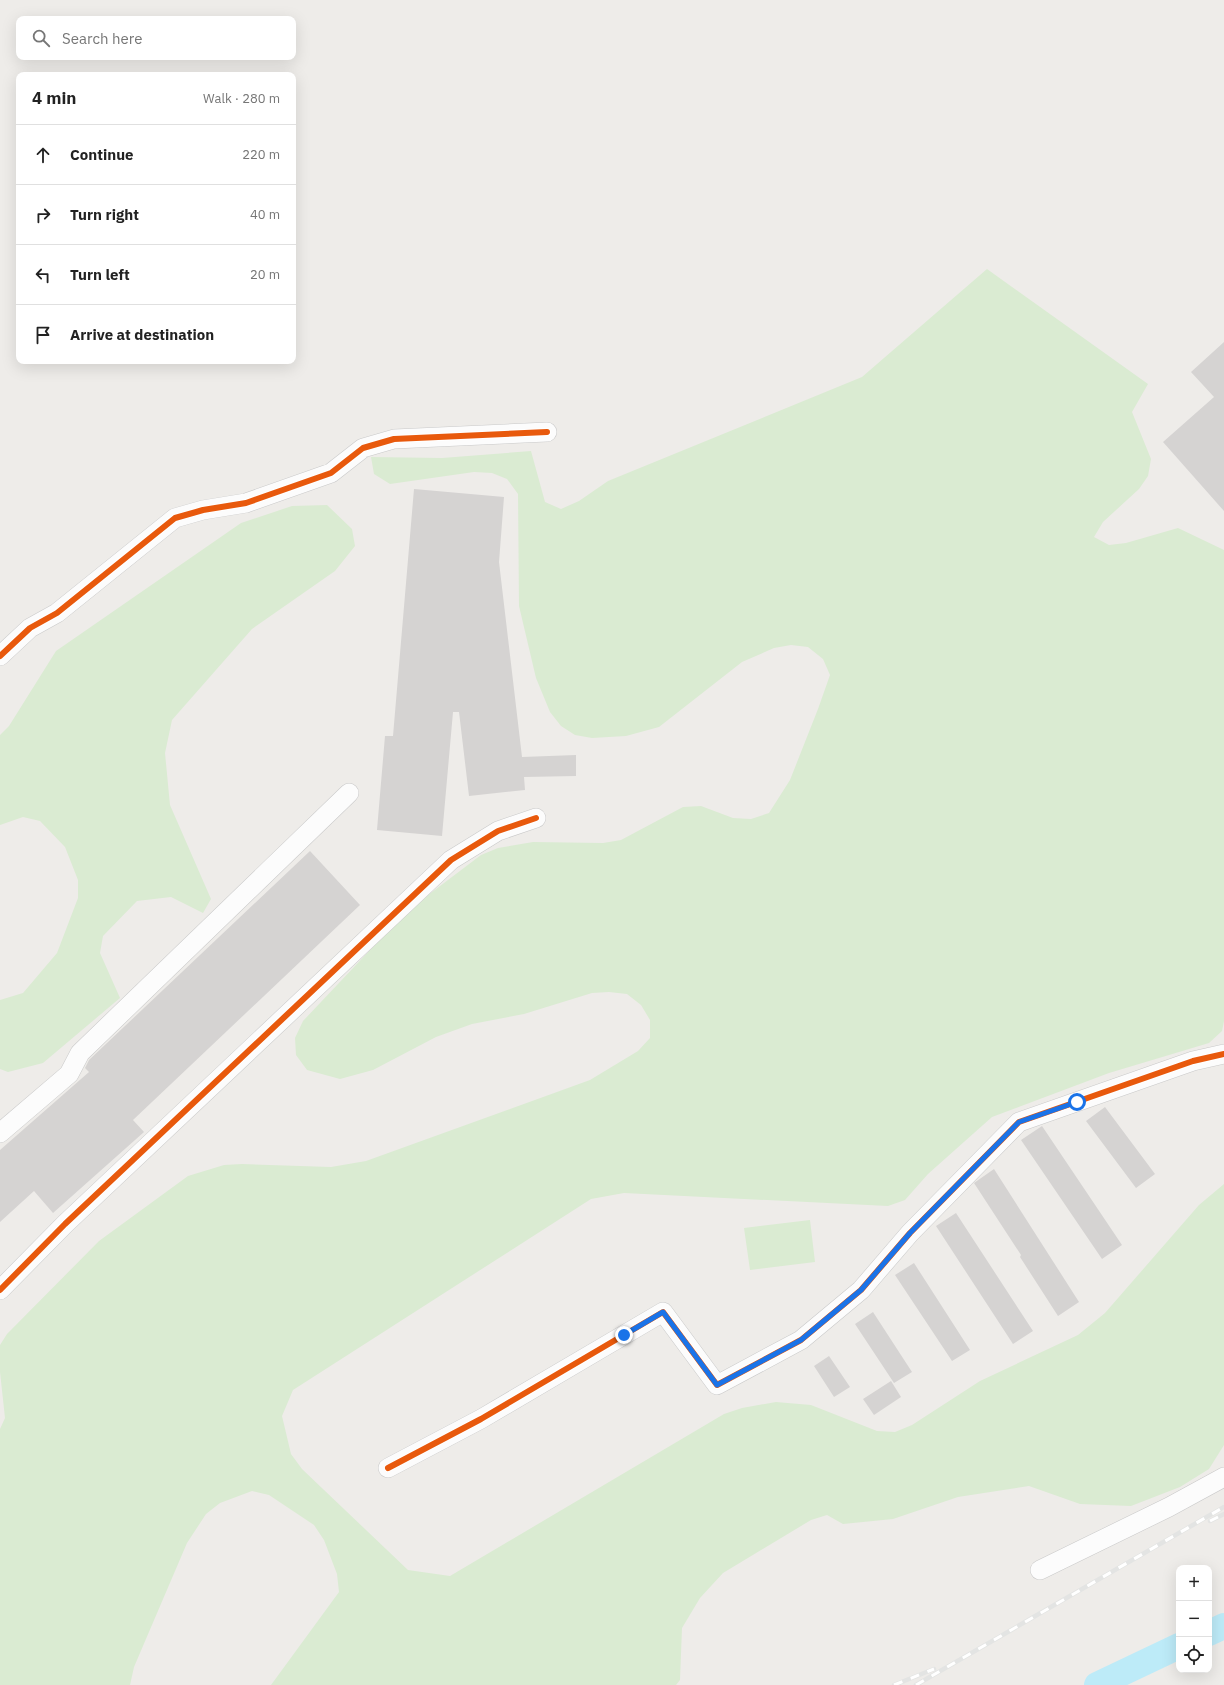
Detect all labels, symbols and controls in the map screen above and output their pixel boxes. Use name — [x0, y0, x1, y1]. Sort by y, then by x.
search box — [16, 16, 296, 60]
icon: search — [30, 27, 52, 49]
text: Search here — [62, 29, 142, 48]
text: 4 min — [32, 87, 76, 109]
text: Walk · 280 m — [203, 90, 280, 107]
icon: ahead — [32, 144, 54, 166]
text: Continue — [70, 145, 134, 164]
text: 220 m — [242, 146, 280, 163]
icon: right — [32, 204, 54, 226]
text: Turn right — [70, 205, 139, 224]
text: 40 m — [250, 206, 280, 223]
icon: left — [32, 264, 54, 286]
text: Turn left — [70, 265, 130, 284]
text: 20 m — [250, 266, 280, 283]
icon: arrive — [32, 324, 54, 346]
text: Arrive at destination — [70, 325, 214, 344]
route start — [1068, 1093, 1086, 1111]
route end — [615, 1326, 633, 1344]
map controls — [1176, 1565, 1212, 1673]
button: + — [1176, 1565, 1212, 1601]
button: − — [1176, 1601, 1212, 1637]
button: locate — [1176, 1637, 1212, 1673]

